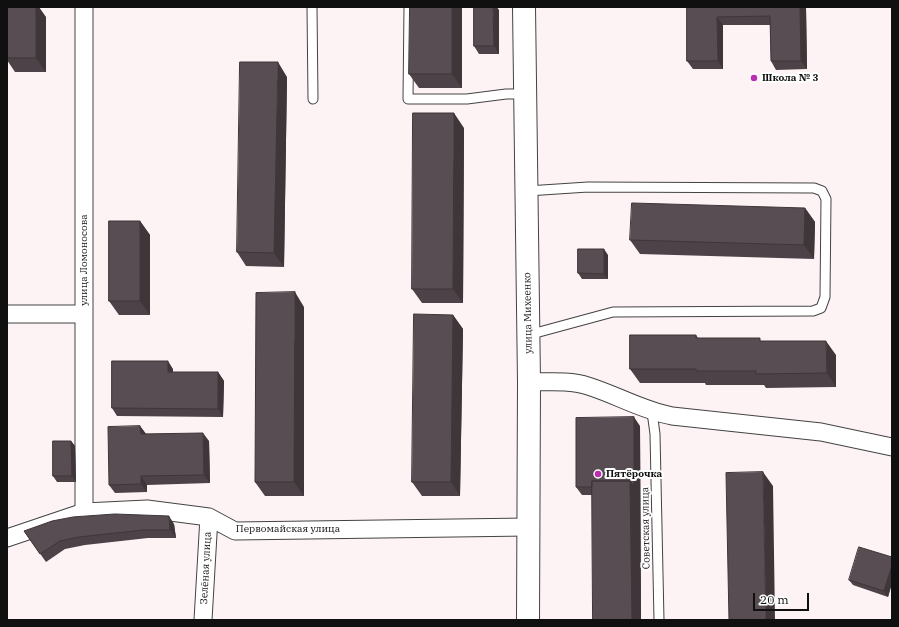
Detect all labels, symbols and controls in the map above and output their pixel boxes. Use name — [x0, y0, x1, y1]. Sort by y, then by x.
place label: Школа № 3 — [762, 72, 819, 84]
marker: Школа № 3 — [749, 73, 759, 83]
street label: улица Ломоносова — [78, 214, 90, 306]
street label: улица Михеенко — [521, 272, 535, 354]
place label: Пятёрочка — [606, 468, 662, 480]
marker: Пятёрочка — [593, 469, 603, 479]
street label: Советская улица — [639, 487, 653, 569]
street label: Первомайская улица — [236, 523, 340, 535]
street label: Зелёная улица — [198, 531, 214, 605]
scale bar — [755, 585, 811, 611]
text: 20 m — [760, 592, 789, 607]

